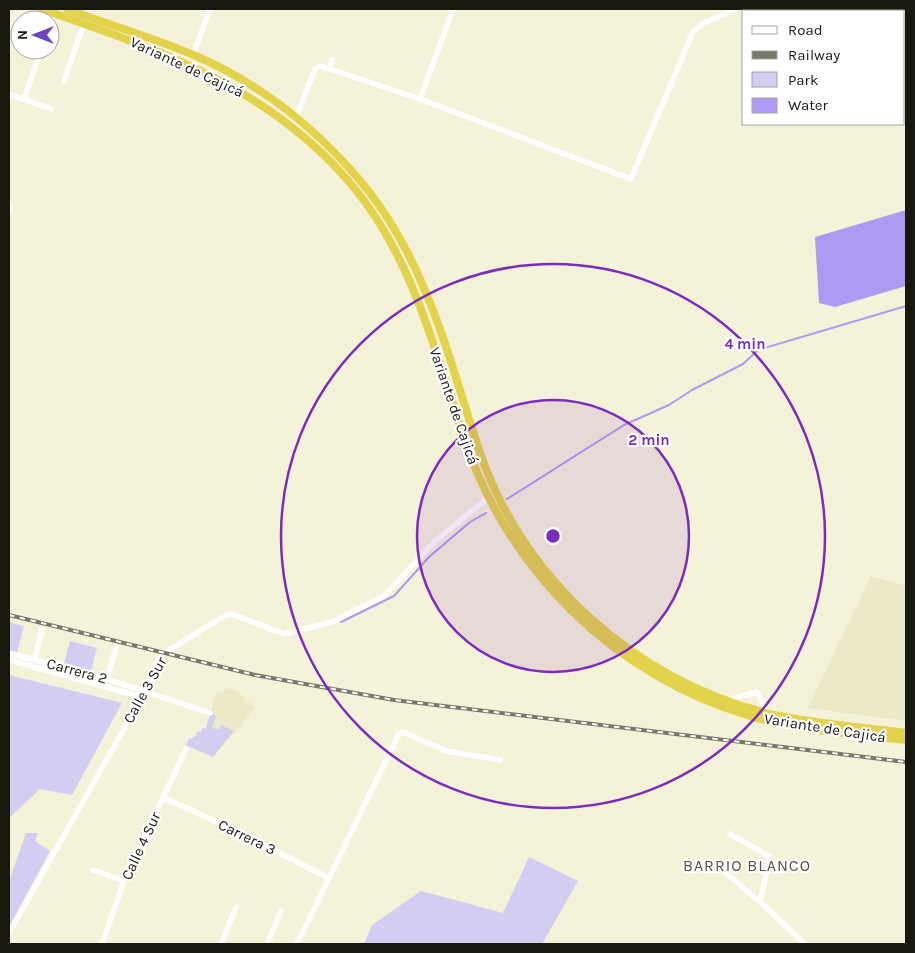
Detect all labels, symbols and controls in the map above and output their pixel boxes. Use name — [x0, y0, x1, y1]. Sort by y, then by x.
north arrow — [10, 10, 60, 60]
legend — [742, 10, 905, 125]
text: Road — [788, 21, 823, 39]
text: N — [14, 30, 31, 40]
street label: Variante de Cajicá — [127, 33, 247, 101]
text: Railway — [788, 46, 840, 64]
text: Park — [788, 71, 818, 89]
text: Water — [788, 96, 829, 114]
text: 4 min — [724, 335, 766, 353]
street label: Variante de Cajicá — [425, 345, 483, 467]
text: 2 min — [628, 431, 670, 449]
centre of rings — [544, 527, 562, 545]
street label: Calle 3 Sur — [119, 653, 171, 726]
street label: Carrera 2 — [45, 654, 109, 688]
street label: Variante de Cajicá — [763, 709, 887, 747]
street label: Calle 4 Sur — [117, 809, 165, 883]
street label: Carrera 3 — [215, 815, 279, 859]
district label: BARRIO BLANCO — [683, 856, 811, 875]

